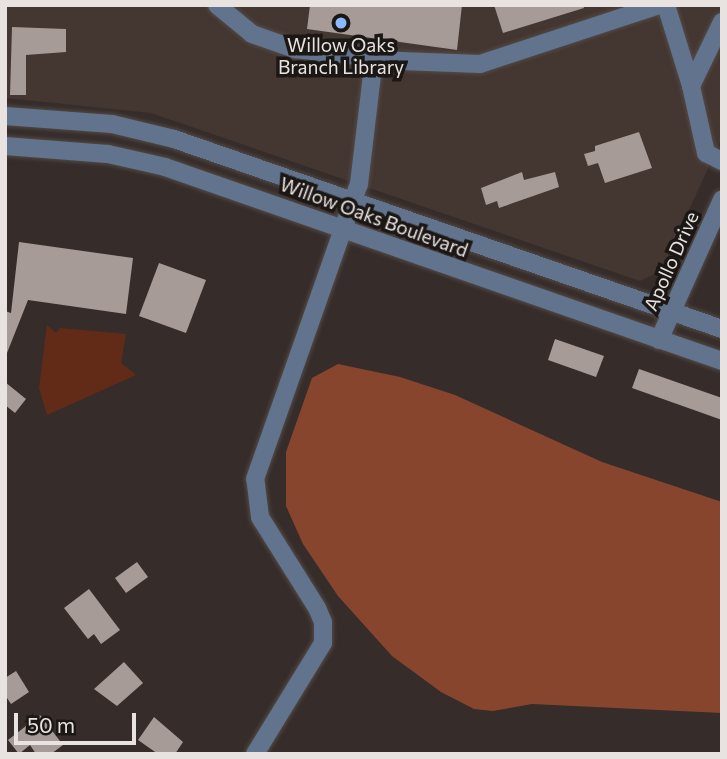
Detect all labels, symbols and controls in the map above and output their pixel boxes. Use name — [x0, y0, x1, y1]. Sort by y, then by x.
marker: Willow Oaks Branch Library — [333, 15, 349, 31]
place label: Willow Oaks Branch Library — [278, 34, 404, 78]
street label: Willow Oaks Boulevard — [277, 172, 471, 262]
street label: Apollo Drive — [639, 208, 703, 314]
scale bar — [18, 700, 140, 744]
text: 50 m — [27, 712, 75, 737]

